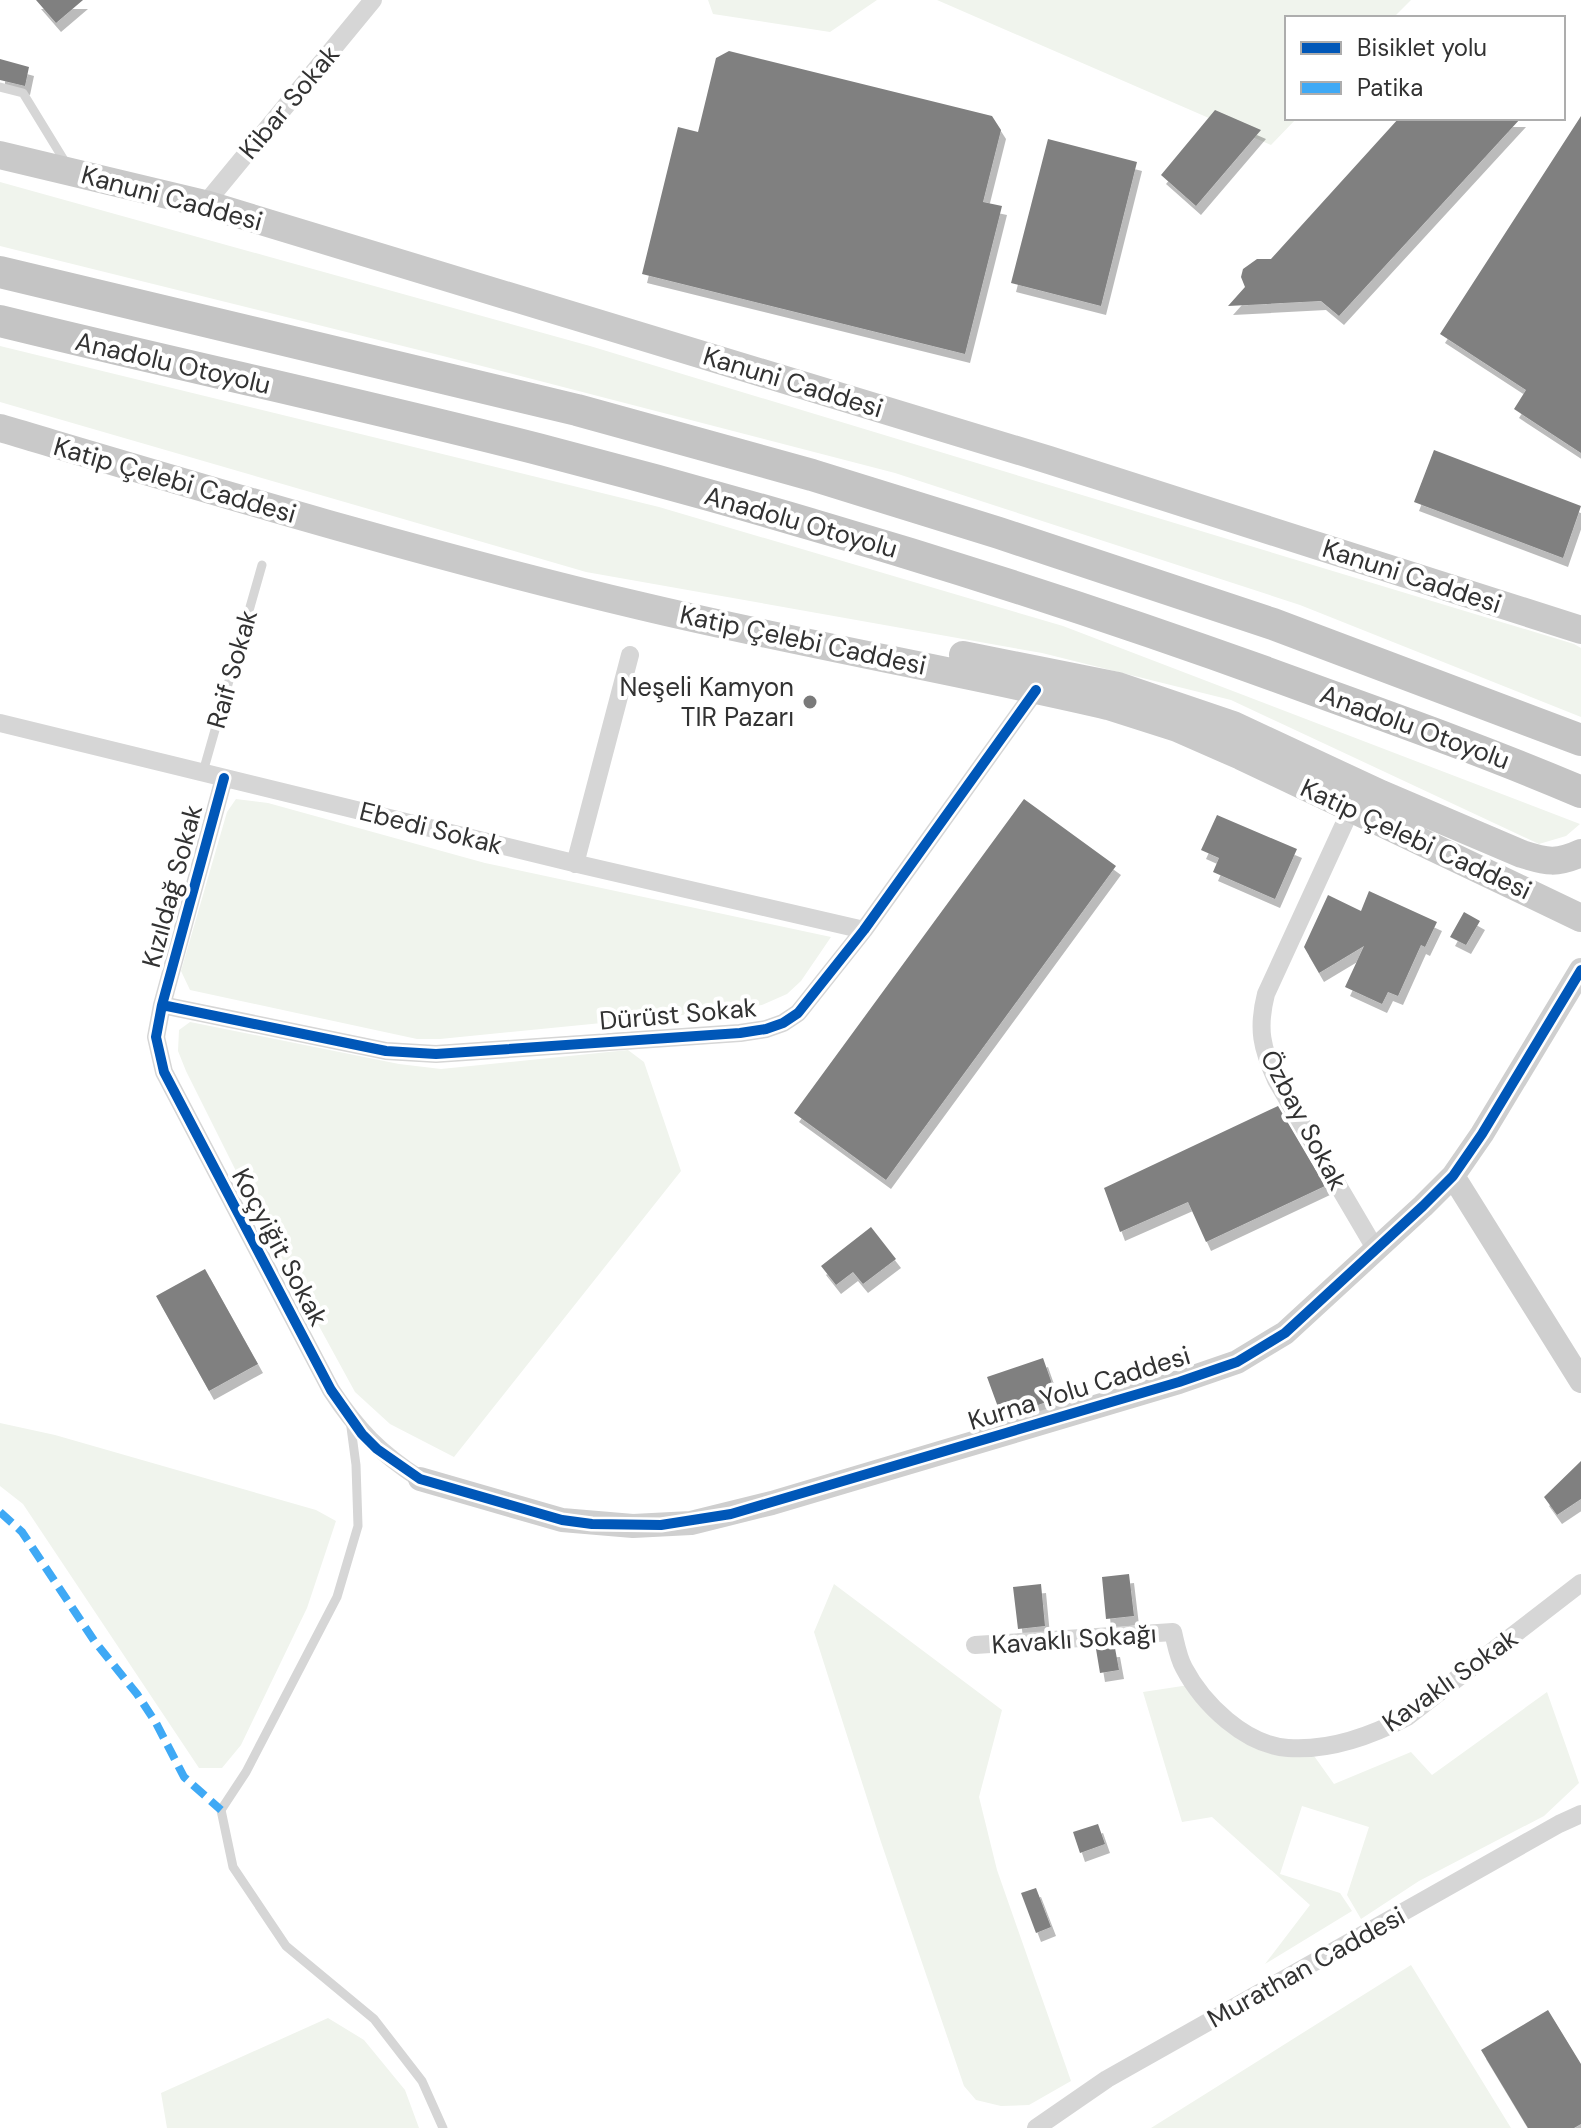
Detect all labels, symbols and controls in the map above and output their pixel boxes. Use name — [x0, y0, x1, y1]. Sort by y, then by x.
legend — [1285, 16, 1565, 120]
text: Bisiklet yolu — [1357, 32, 1487, 63]
street label: Kibar Sokak — [231, 38, 347, 166]
text: Patika — [1357, 72, 1423, 103]
street label: Kanuni Caddesi — [78, 157, 266, 239]
street label: Anadolu Otoyolu — [72, 324, 274, 402]
street label: Kanuni Caddesi — [699, 339, 887, 425]
street label: Katip Çelebi Caddesi — [50, 429, 300, 531]
street label: Anadolu Otoyolu — [701, 478, 901, 566]
street label: Kanuni Caddesi — [1318, 531, 1506, 621]
street label: Katip Çelebi Caddesi — [677, 597, 929, 683]
street label: Raif Sokak — [199, 606, 265, 732]
place label: Neşeli Kamyon TIR Pazarı — [619, 670, 794, 734]
street label: Anadolu Otoyolu — [1316, 677, 1514, 777]
marker: Neşeli Kamyon TIR Pazarı — [801, 693, 819, 711]
street label: Katip Çelebi Caddesi — [1295, 771, 1537, 907]
street label: Ebedi Sokak — [356, 794, 506, 862]
street label: Kızıldağ Sokak — [134, 801, 210, 971]
street label: Dürüst Sokak — [598, 990, 758, 1038]
street label: Özbay Sokak — [1253, 1044, 1355, 1196]
street label: Koçyiğit Sokak — [224, 1162, 336, 1332]
street label: Kurna Yolu Caddesi — [964, 1338, 1194, 1438]
street label: Kavaklı Sokağı — [990, 1616, 1158, 1662]
street label: Kavaklı Sokak — [1376, 1621, 1524, 1739]
street label: Murathan Caddesi — [1201, 1899, 1411, 2035]

